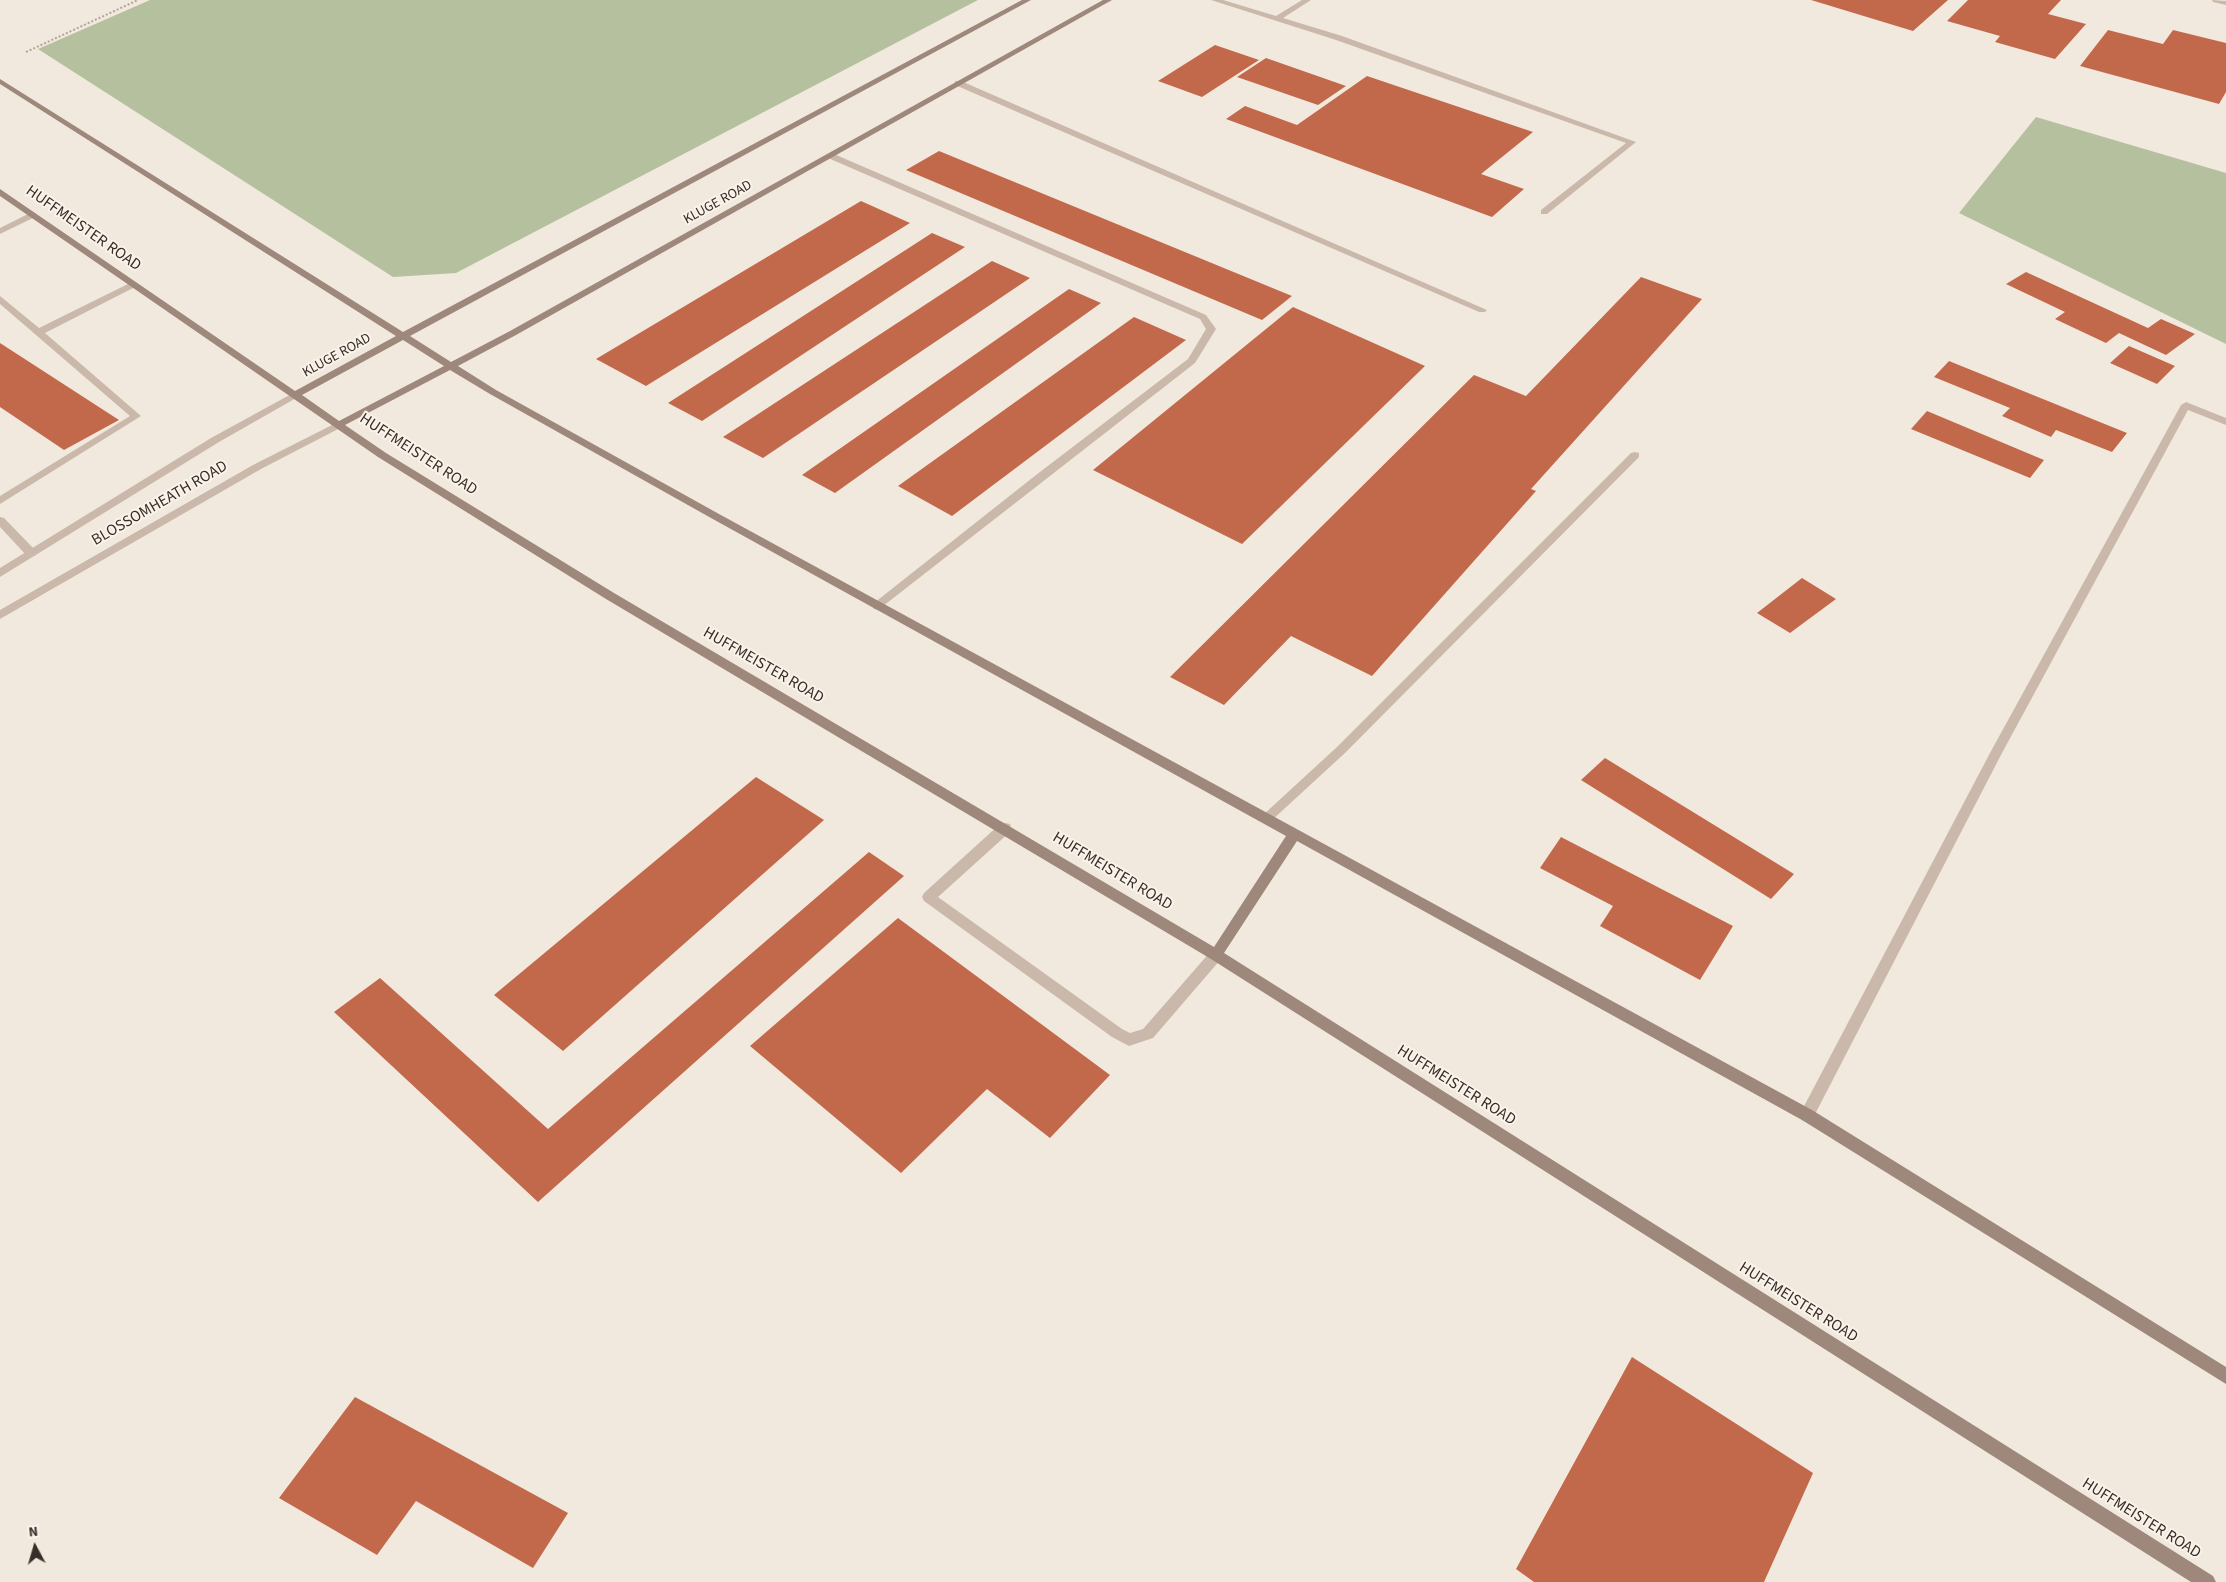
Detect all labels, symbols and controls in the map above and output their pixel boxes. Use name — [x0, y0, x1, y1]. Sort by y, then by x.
street label: KLUGE ROAD — [681, 177, 755, 229]
street label: HUFFMEISTER ROAD — [22, 182, 144, 276]
street label: KLUGE ROAD — [300, 330, 374, 382]
street label: HUFFMEISTER ROAD — [356, 410, 480, 500]
street label: BLOSSOMHEATH ROAD — [89, 457, 231, 551]
street label: HUFFMEISTER ROAD — [699, 624, 827, 708]
street label: HUFFMEISTER ROAD — [1049, 829, 1175, 915]
street label: HUFFMEISTER ROAD — [1393, 1042, 1519, 1130]
street label: HUFFMEISTER ROAD — [1735, 1259, 1861, 1347]
street label: HUFFMEISTER ROAD — [2078, 1475, 2204, 1563]
north arrow — [10, 1522, 60, 1572]
text: N — [28, 1522, 39, 1543]

